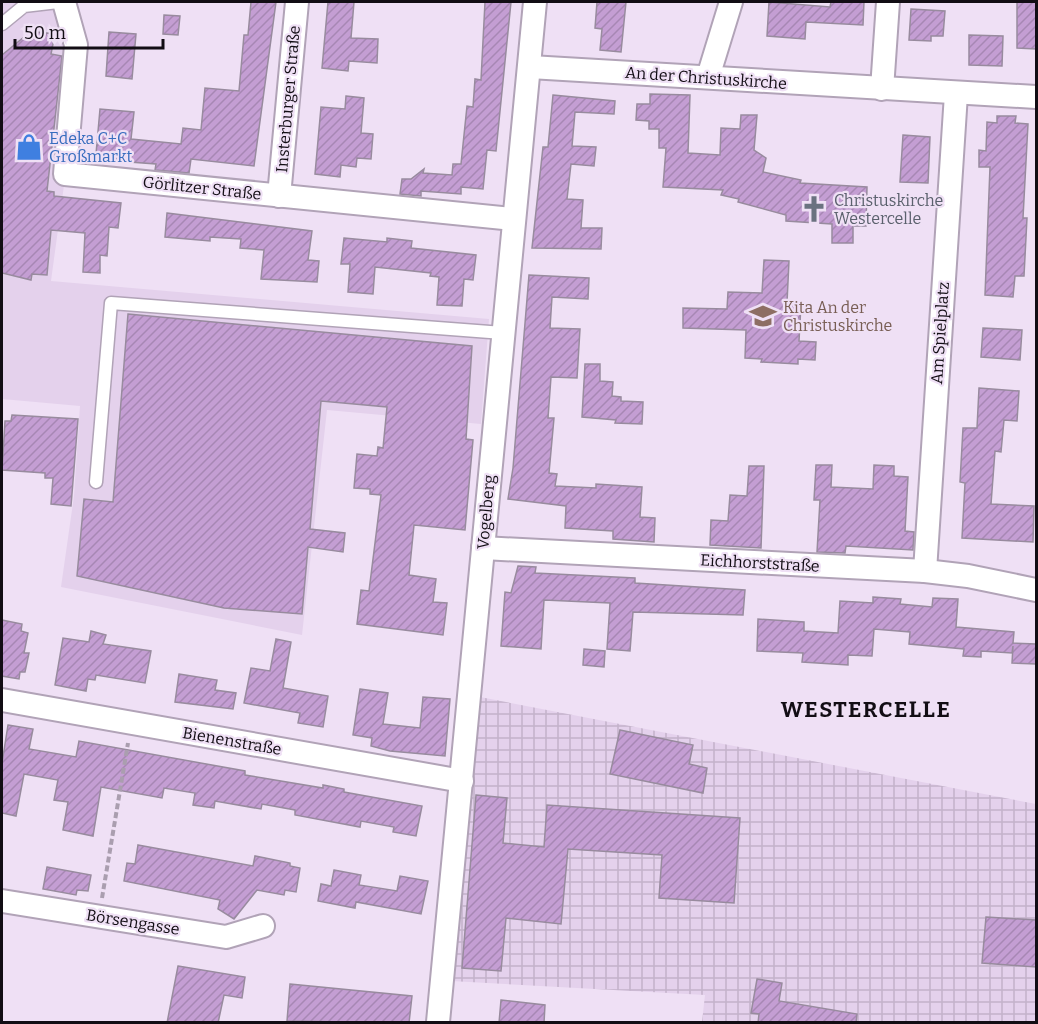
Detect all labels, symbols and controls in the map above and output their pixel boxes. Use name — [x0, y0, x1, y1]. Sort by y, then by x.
scale bar — [15, 12, 164, 50]
text: 50 m — [24, 22, 66, 44]
street label: Insterburger Straße — [272, 25, 304, 173]
street label: An der Christuskirche — [624, 63, 788, 93]
place label: Edeka C+C Großmarkt — [49, 129, 132, 166]
shop icon: Edeka C+C Großmarkt — [14, 132, 44, 162]
street label: Görlitzer Straße — [142, 172, 262, 204]
place label: Christuskirche Westercelle — [834, 191, 943, 228]
church icon: Christuskirche Westercelle — [799, 194, 829, 224]
street label: Am Spielplatz — [927, 281, 953, 385]
place label: Kita An der Christuskirche — [783, 298, 892, 335]
school or university icon: Kita An der Christuskirche — [748, 301, 778, 331]
street label: Vogelberg — [473, 474, 499, 550]
street label: Eichhorststraße — [700, 550, 820, 576]
district label: WESTERCELLE — [781, 696, 951, 723]
street label: Bienenstraße — [181, 723, 283, 759]
street label: Börsengasse — [85, 905, 181, 939]

